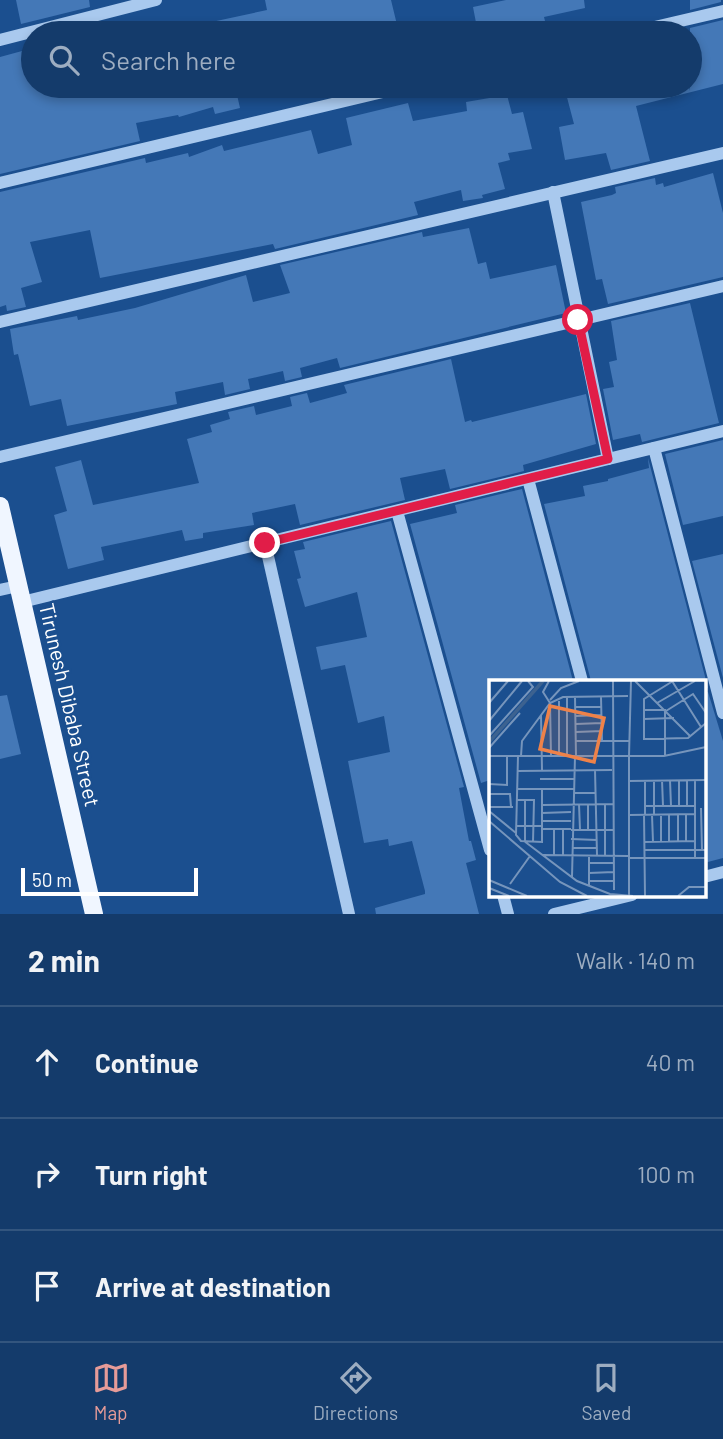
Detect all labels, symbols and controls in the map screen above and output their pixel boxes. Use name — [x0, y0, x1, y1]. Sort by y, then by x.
search box — [21, 21, 702, 98]
icon: search — [45, 41, 83, 79]
text: Search here — [101, 44, 236, 75]
route start — [562, 304, 593, 335]
route end — [249, 527, 280, 558]
street label: Tirunesh Dibaba Street — [35, 601, 106, 809]
inset map — [489, 680, 706, 897]
scale bar — [21, 865, 198, 897]
text: 50 m — [32, 868, 72, 891]
text: 2 min — [28, 942, 100, 978]
text: Walk · 140 m — [576, 946, 695, 974]
icon: ahead — [28, 1043, 66, 1081]
text: Continue — [95, 1047, 199, 1078]
text: 40 m — [646, 1048, 695, 1076]
icon: right — [28, 1155, 66, 1193]
text: Turn right — [95, 1159, 208, 1190]
text: 100 m — [637, 1160, 695, 1188]
icon: arrive — [28, 1267, 66, 1305]
text: Arrive at destination — [95, 1271, 331, 1302]
tab: Map — [92, 1359, 130, 1424]
tab: Directions — [313, 1359, 398, 1424]
tab: Saved — [581, 1359, 631, 1424]

